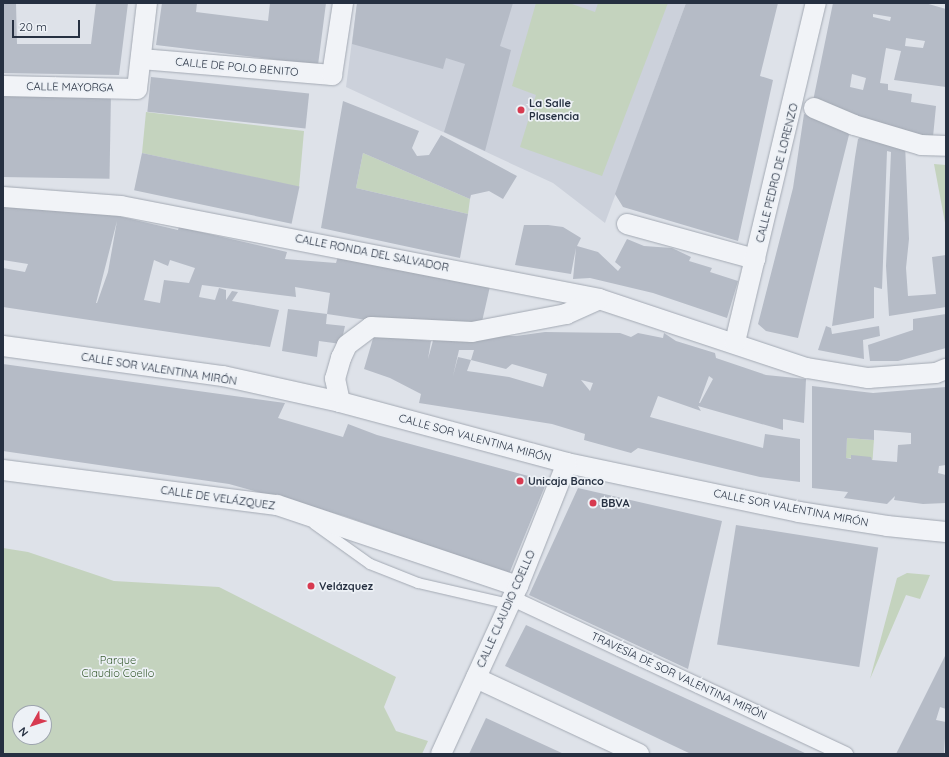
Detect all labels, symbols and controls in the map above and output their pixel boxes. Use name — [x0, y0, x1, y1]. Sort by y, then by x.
scale bar — [14, 12, 82, 38]
text: 20 m — [19, 19, 47, 34]
street label: CALLE DE POLO BENITO — [175, 55, 299, 79]
street label: CALLE MAYORGA — [26, 80, 114, 94]
place label: La Salle Plasencia — [529, 97, 579, 123]
street label: CALLE PEDRO DE LORENZO — [753, 102, 801, 244]
marker: La Salle Plasencia — [516, 105, 526, 115]
street label: CALLE RONDA DEL SALVADOR — [294, 232, 450, 274]
street label: CALLE SOR VALENTINA MIRÓN — [80, 350, 238, 388]
street label: CALLE SOR VALENTINA MIRÓN — [397, 411, 553, 465]
place label: Unicaja Banco — [528, 474, 604, 488]
marker: Unicaja Banco — [515, 476, 525, 486]
street label: CALLE DE VELÁZQUEZ — [160, 483, 276, 513]
street label: CALLE SOR VALENTINA MIRÓN — [712, 486, 870, 530]
place label: BBVA — [601, 496, 629, 510]
marker: BBVA — [588, 498, 598, 508]
street label: CALLE CLAUDIO COELLO — [474, 548, 538, 670]
place label: Velázquez — [319, 579, 373, 593]
marker: Velázquez — [306, 581, 316, 591]
street label: TRAVESÍA DE SOR VALENTINA MIRÓN — [589, 629, 769, 723]
park label: Parque Claudio Coello — [82, 654, 154, 680]
north arrow — [12, 705, 52, 745]
text: N — [15, 724, 31, 739]

